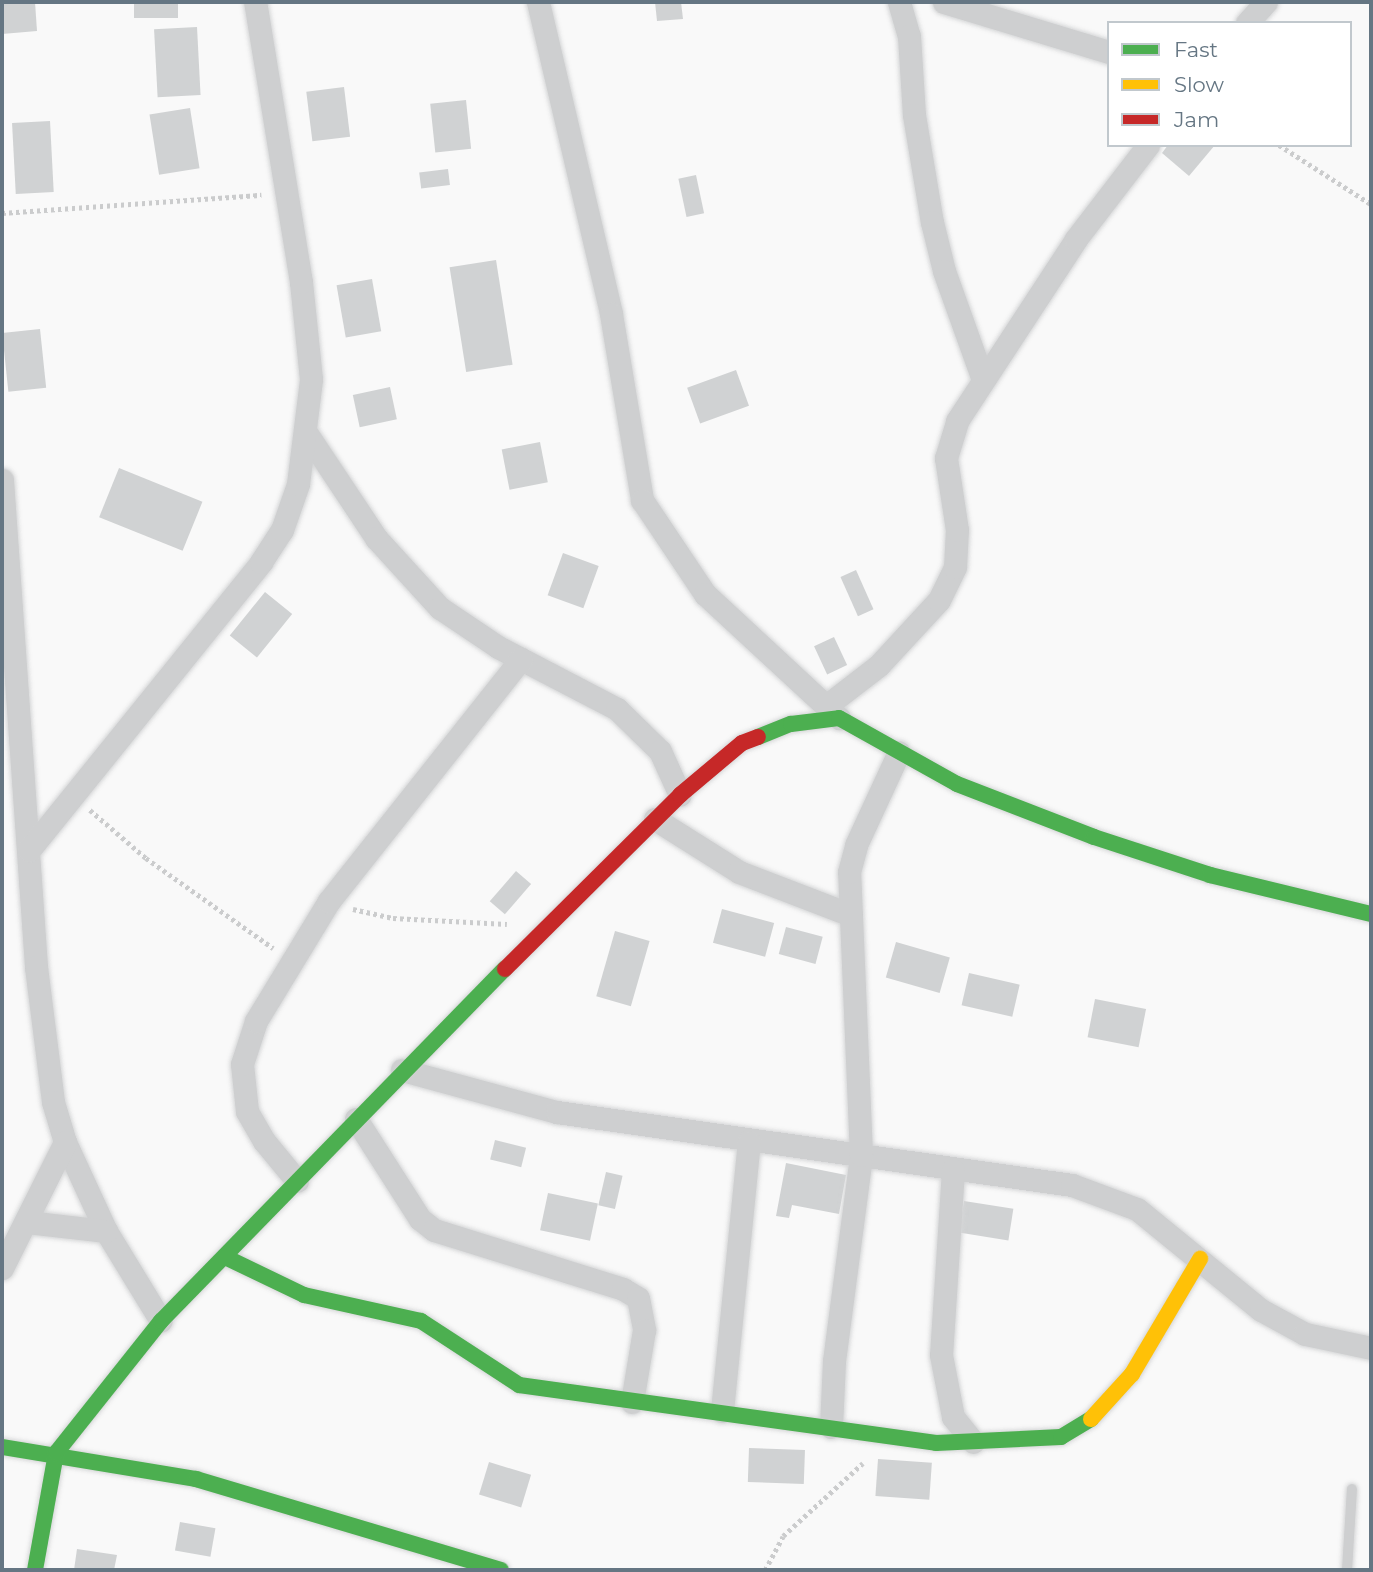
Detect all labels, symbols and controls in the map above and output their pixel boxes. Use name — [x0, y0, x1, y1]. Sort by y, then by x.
legend — [1107, 21, 1352, 147]
text: Fast — [1174, 37, 1218, 62]
text: Slow — [1174, 72, 1224, 97]
text: Jam — [1174, 107, 1219, 132]

